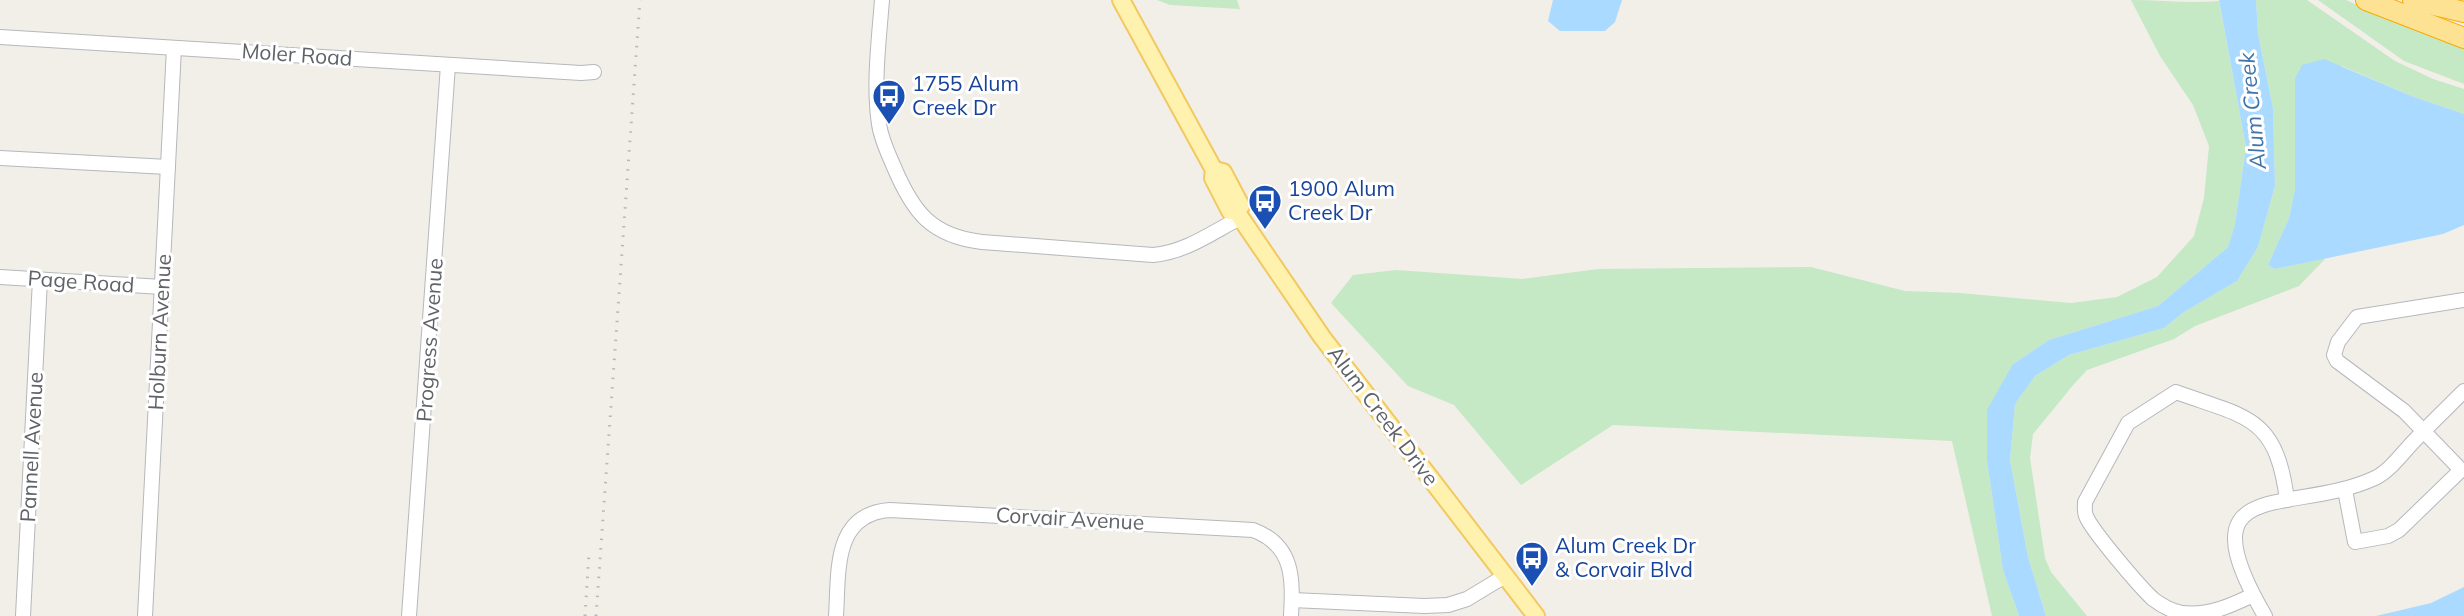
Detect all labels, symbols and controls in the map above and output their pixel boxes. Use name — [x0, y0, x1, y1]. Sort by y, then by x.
street label: Moler Road — [241, 37, 353, 71]
water label: Alum Creek — [2232, 51, 2272, 172]
place label: 1755 Alum Creek Dr — [912, 70, 1019, 120]
bus stop icon: 1755 Alum Creek Dr — [871, 78, 907, 125]
place label: 1900 Alum Creek Dr — [1288, 175, 1395, 225]
bus stop icon: 1900 Alum Creek Dr — [1247, 183, 1283, 230]
street label: Holburn Avenue — [142, 253, 176, 411]
street label: Progress Avenue — [410, 257, 448, 423]
street label: Page Road — [27, 264, 135, 298]
street label: Alum Creek Drive — [1323, 340, 1445, 490]
street label: Pannell Avenue — [14, 371, 48, 523]
street label: Corvair Avenue — [995, 501, 1145, 535]
place label: Alum Creek Dr & Corvair Blvd — [1555, 532, 1696, 582]
bus stop icon: Alum Creek Dr & Corvair Blvd — [1514, 540, 1550, 587]

